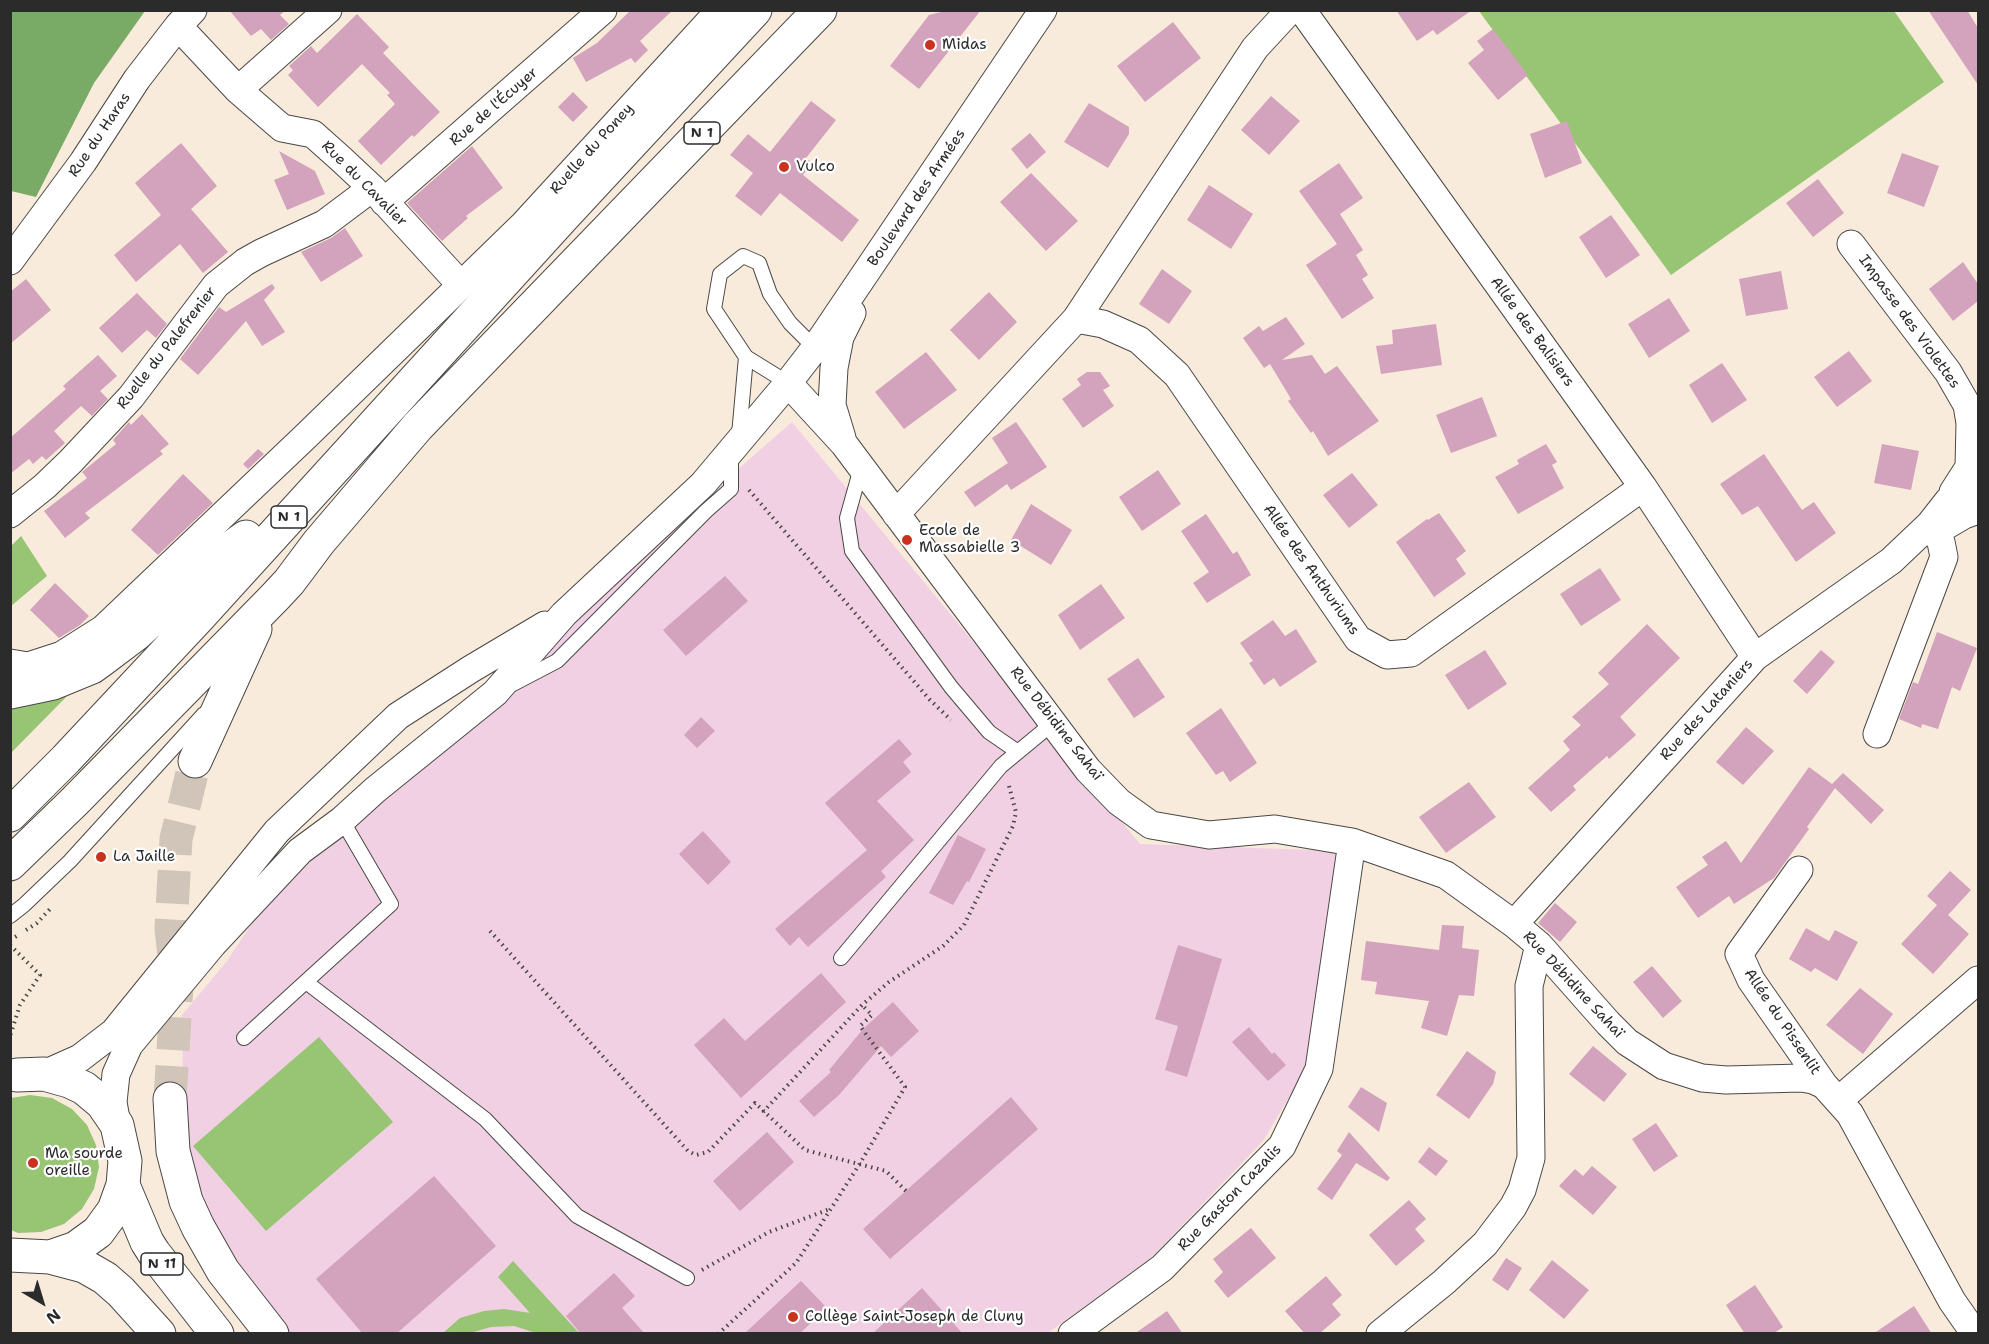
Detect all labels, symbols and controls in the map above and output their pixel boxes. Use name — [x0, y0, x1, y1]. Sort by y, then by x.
place label: Midas — [942, 36, 987, 54]
marker: Midas — [923, 38, 937, 52]
street label: Rue de l'Écuyer — [446, 64, 542, 150]
street label: Rue du Haras — [65, 89, 135, 181]
street label: Ruelle du Poney — [547, 100, 637, 198]
road number: N 1 — [684, 122, 720, 144]
street label: Boulevard des Armées — [864, 126, 970, 270]
street label: Rue du Cavalier — [317, 137, 411, 231]
place label: Vulco — [796, 158, 835, 176]
marker: Vulco — [777, 160, 791, 174]
street label: Impasse des Violettes — [1855, 252, 1963, 392]
street label: Allée des Balisiers — [1486, 274, 1578, 390]
street label: Ruelle du Palefrenier — [114, 283, 220, 413]
street label: Allée des Anthuriums — [1259, 501, 1363, 639]
road number: N 1 — [271, 506, 307, 528]
place label: Ecole de Massabielle 3 — [919, 522, 1020, 557]
marker: Ecole de Massabielle 3 — [900, 533, 914, 547]
street label: Rue des Lataniers — [1657, 656, 1757, 764]
street label: Rue Débidine Sahaï — [1006, 664, 1106, 784]
place label: La Jaille — [113, 848, 175, 866]
marker: La Jaille — [94, 850, 108, 864]
street label: Rue Débidine Sahaï — [1519, 928, 1627, 1042]
street label: Allée du Pissenlit — [1740, 965, 1824, 1079]
street label: Rue Gaston Cazalis — [1174, 1141, 1286, 1255]
place label: Ma sourde oreille — [45, 1145, 123, 1180]
marker: Ma sourde oreille — [26, 1156, 40, 1170]
road number: N 11 — [141, 1253, 183, 1275]
north arrow — [12, 1272, 72, 1332]
text: N — [42, 1304, 65, 1329]
place label: Collège Saint-Joseph de Cluny — [805, 1308, 1024, 1326]
marker: Collège Saint-Joseph de Cluny — [786, 1310, 800, 1324]

